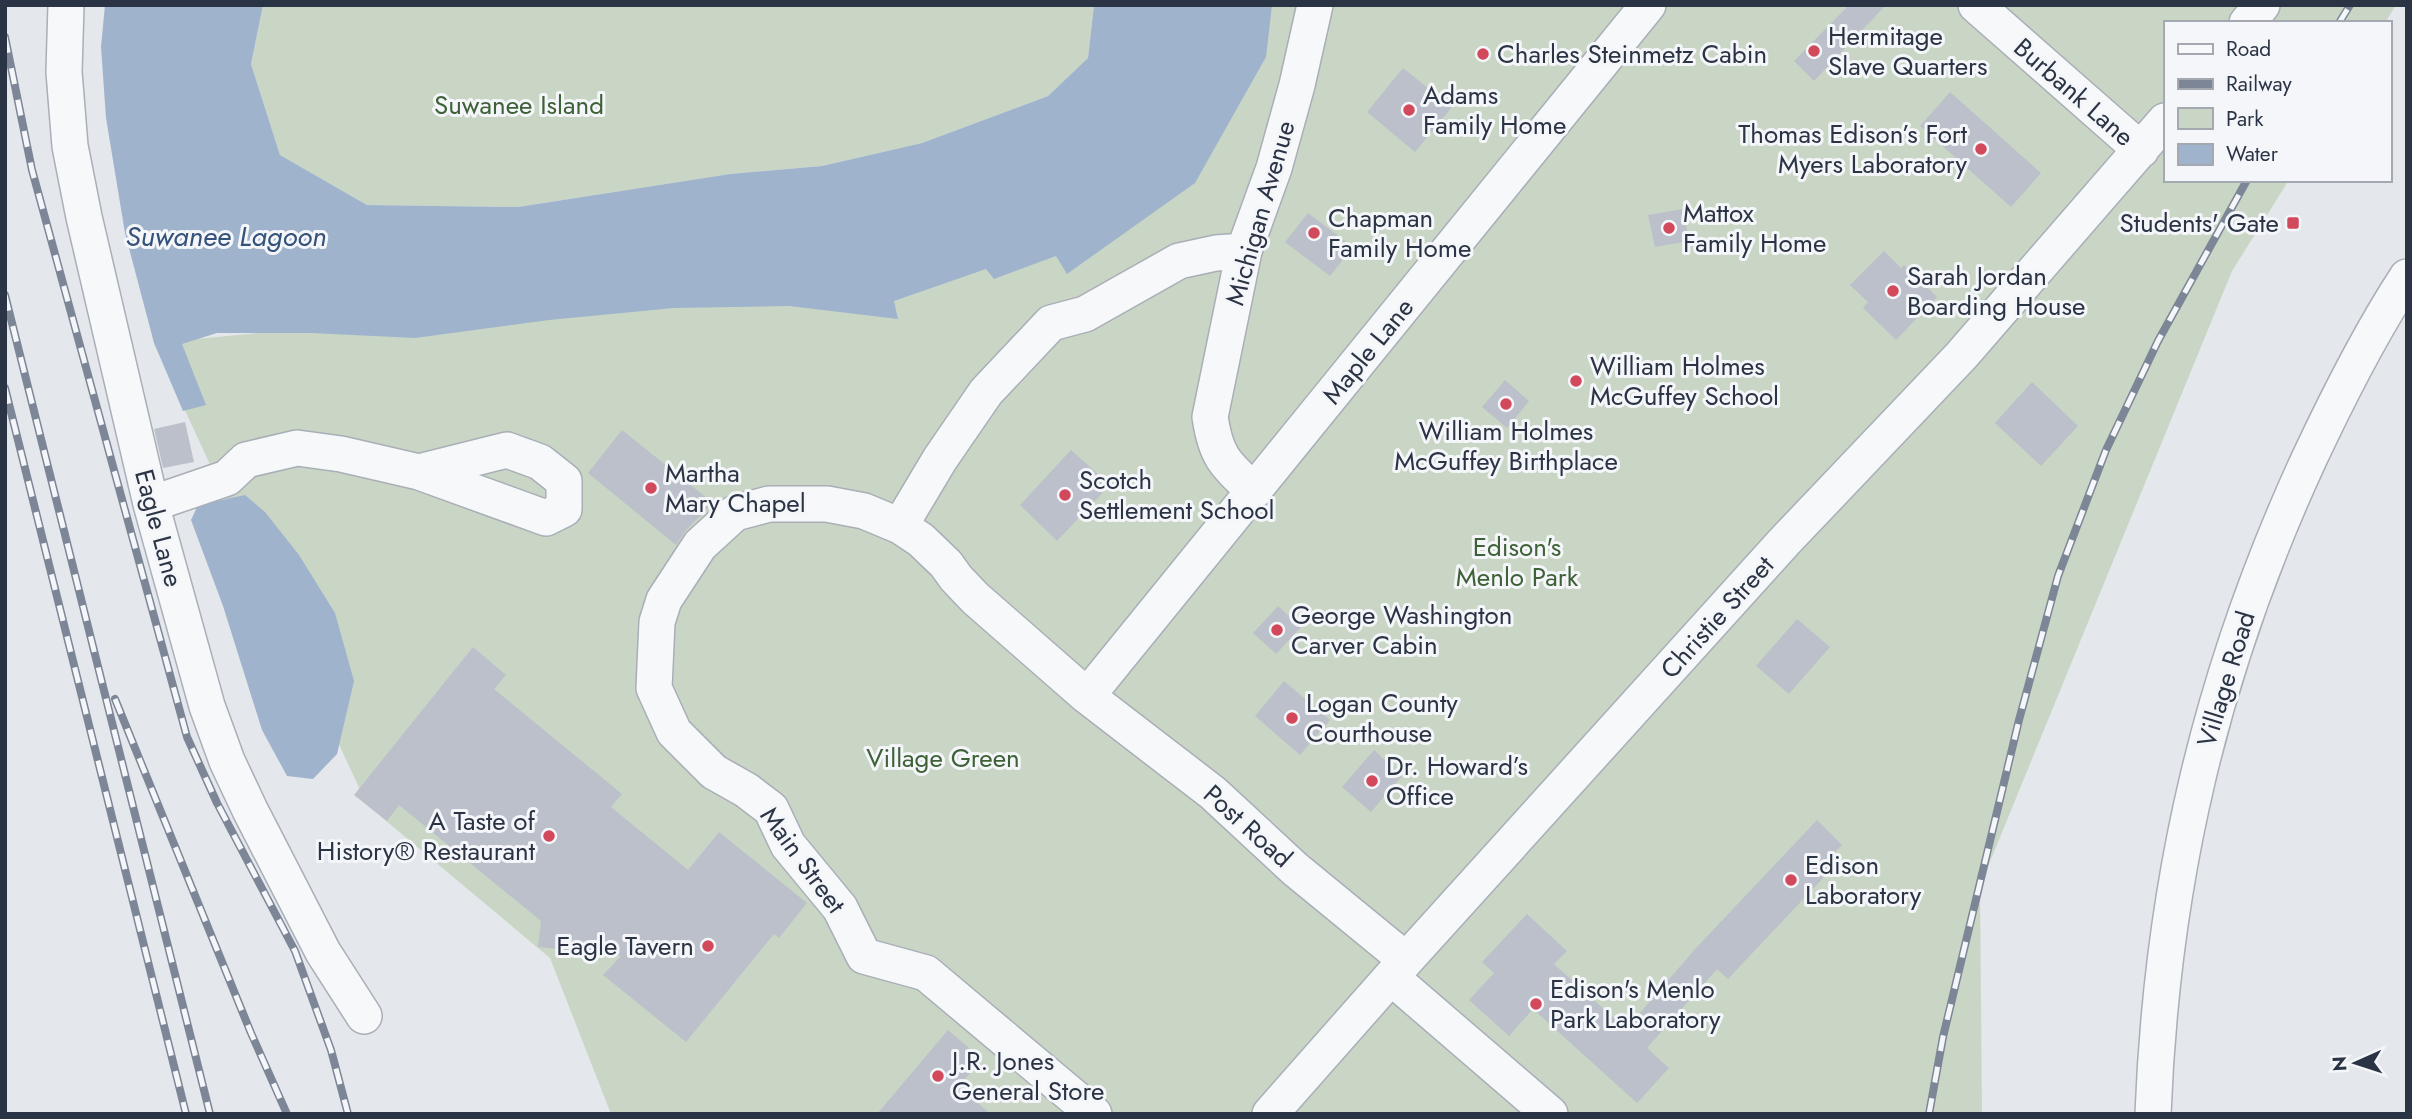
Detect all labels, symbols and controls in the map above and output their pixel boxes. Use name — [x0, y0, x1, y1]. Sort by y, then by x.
place label: Hermitage Slave Quarters — [1828, 17, 1987, 85]
legend — [2164, 21, 2391, 182]
street label: Burbank Lane — [2005, 29, 2143, 155]
text: Road — [2226, 34, 2271, 64]
place label: Charles Steinmetz Cabin — [1497, 35, 1767, 73]
marker: Hermitage Slave Quarters — [1806, 43, 1822, 59]
marker: Charles Steinmetz Cabin — [1475, 46, 1491, 62]
text: Railway — [2226, 69, 2292, 99]
place label: Adams Family Home — [1423, 76, 1566, 144]
park label: Suwanee Island — [434, 86, 604, 124]
marker: Adams Family Home — [1401, 102, 1417, 118]
text: Park — [2226, 104, 2264, 134]
place label: Thomas Edison’s Fort Myers Laboratory — [1738, 115, 1968, 183]
street label: Michigan Avenue — [1215, 116, 1305, 310]
text: Water — [2226, 139, 2279, 169]
marker: Thomas Edison’s Fort Myers Laboratory — [1973, 141, 1989, 157]
place label: Mattox Family Home — [1683, 194, 1826, 262]
place label: Chapman Family Home — [1328, 199, 1471, 267]
place label: Students' Gate — [2120, 204, 2279, 242]
marker: Students' Gate — [2285, 215, 2301, 231]
water label: Suwanee Lagoon — [126, 216, 326, 257]
marker: Mattox Family Home — [1661, 220, 1677, 236]
marker: Chapman Family Home — [1306, 225, 1322, 241]
place label: Sarah Jordan Boarding House — [1907, 257, 2085, 325]
marker: Sarah Jordan Boarding House — [1885, 283, 1901, 299]
street label: Maple Lane — [1313, 290, 1423, 412]
place label: William Holmes McGuffey School — [1590, 347, 1779, 415]
marker: William Holmes McGuffey School — [1568, 373, 1584, 389]
marker: William Holmes McGuffey Birthplace — [1498, 396, 1514, 412]
place label: William Holmes McGuffey Birthplace — [1394, 412, 1618, 480]
place label: Martha Mary Chapel — [665, 454, 806, 522]
place label: Scotch Settlement School — [1079, 461, 1275, 529]
street label: Eagle Lane — [125, 465, 193, 591]
marker: Martha Mary Chapel — [643, 480, 659, 496]
marker: Scotch Settlement School — [1057, 487, 1073, 503]
park label: Edison's Menlo Park — [1456, 528, 1579, 596]
street label: Christie Street — [1651, 547, 1783, 687]
place label: George Washington Carver Cabin — [1291, 596, 1512, 664]
street label: Village Road — [2187, 606, 2265, 752]
marker: George Washington Carver Cabin — [1269, 622, 1285, 638]
place label: Logan County Courthouse — [1306, 684, 1458, 752]
marker: Logan County Courthouse — [1284, 710, 1300, 726]
park label: Village Green — [866, 739, 1020, 777]
place label: Dr. Howard’s Office — [1386, 747, 1528, 815]
marker: Dr. Howard’s Office — [1364, 773, 1380, 789]
street label: Post Road — [1195, 776, 1301, 876]
street label: Main Street — [751, 799, 855, 922]
place label: A Taste of History® Restaurant — [317, 802, 536, 870]
marker: A Taste of History® Restaurant — [541, 828, 557, 844]
place label: Edison Laboratory — [1805, 846, 1922, 914]
marker: Edison Laboratory — [1783, 872, 1799, 888]
place label: Eagle Tavern — [556, 927, 694, 965]
marker: Eagle Tavern — [700, 938, 716, 954]
place label: Edison's Menlo Park Laboratory — [1550, 970, 1721, 1038]
marker: Edison's Menlo Park Laboratory — [1528, 996, 1544, 1012]
north arrow — [2321, 1028, 2391, 1098]
place label: J.R. Jones General Store — [949, 1042, 1104, 1110]
text: N — [2326, 1056, 2353, 1072]
marker: J.R. Jones General Store — [930, 1068, 946, 1084]

